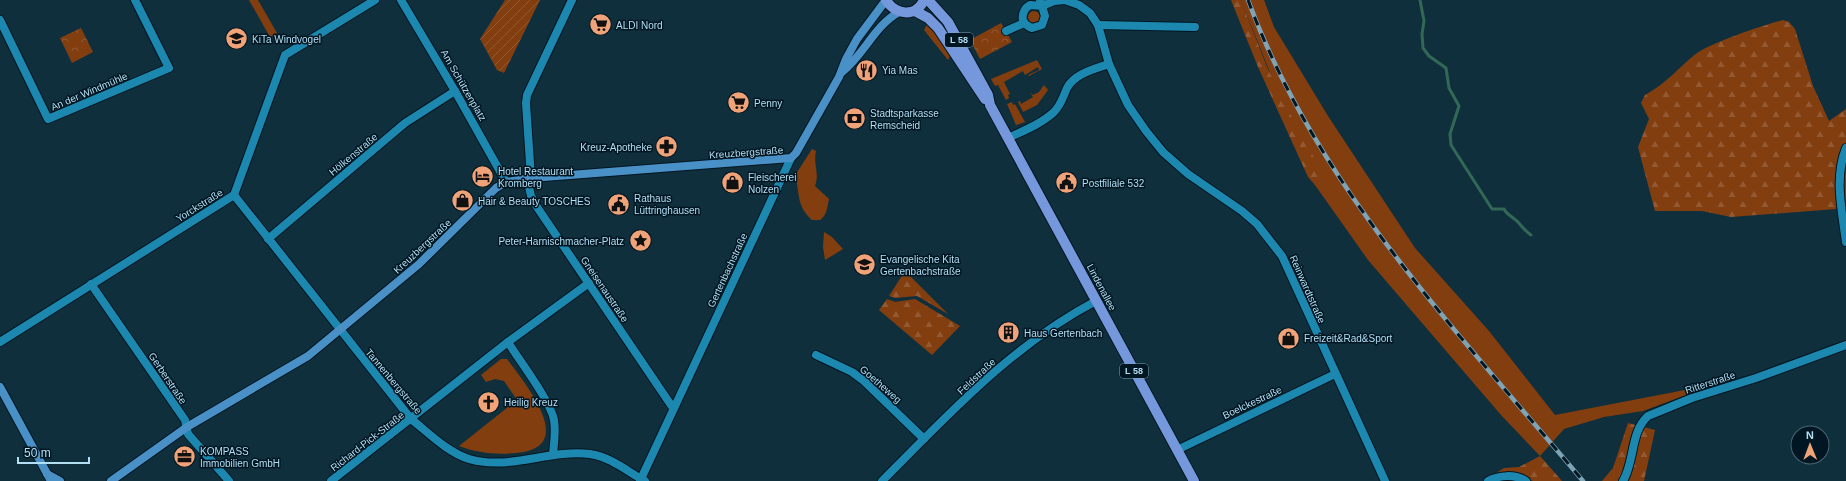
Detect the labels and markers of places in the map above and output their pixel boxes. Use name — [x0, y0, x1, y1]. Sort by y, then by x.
supermarket icon: ALDI Nord — [587, 12, 613, 38]
place label: ALDI Nord — [616, 20, 663, 31]
school or university icon: KiTa Windvogel — [223, 26, 249, 52]
place label: KiTa Windvogel — [252, 34, 321, 45]
restaurant icon: Yia Mas — [853, 57, 879, 83]
place label: Yia Mas — [882, 65, 918, 76]
supermarket icon: Penny — [726, 90, 752, 116]
place label: Penny — [754, 98, 782, 109]
bank icon: Stadtsparkasse Remscheid — [841, 106, 867, 132]
place label: Stadtsparkasse Remscheid — [870, 108, 939, 131]
pharmacy icon: Kreuz-Apotheke — [654, 134, 680, 160]
place label: Kreuz-Apotheke — [580, 142, 652, 153]
hotel icon: Hotel Restaurant Kromberg — [469, 164, 495, 190]
place label: Hotel Restaurant Kromberg — [498, 166, 573, 189]
shop icon: Fleischerei Nolzen — [719, 170, 745, 196]
public building icon: Postfiliale 532 — [1053, 170, 1079, 196]
place label: Fleischerei Nolzen — [748, 172, 796, 195]
place label: Postfiliale 532 — [1082, 178, 1145, 189]
shop icon: Hair & Beauty TOSCHES — [449, 188, 475, 214]
public building icon: Rathaus Lüttringhausen — [605, 191, 631, 217]
place label: Rathaus Lüttringhausen — [634, 193, 700, 216]
place label: Hair & Beauty TOSCHES — [478, 196, 591, 207]
place icon: Peter-Harnischmacher-Platz — [627, 228, 653, 254]
place label: Peter-Harnischmacher-Platz — [498, 236, 624, 247]
school or university icon: Evangelische Kita Gertenbachstraße — [852, 252, 878, 278]
place label: Evangelische Kita Gertenbachstraße — [880, 254, 961, 277]
building icon: Haus Gertenbach — [995, 320, 1021, 346]
shop icon: Freizeit&Rad&Sport — [1275, 325, 1301, 351]
place label: Haus Gertenbach — [1024, 328, 1102, 339]
place label: Freizeit&Rad&Sport — [1304, 333, 1393, 344]
church icon: Heilig Kreuz — [476, 389, 502, 415]
place label: Heilig Kreuz — [504, 397, 558, 408]
office icon: KOMPASS Immobilien GmbH — [171, 444, 197, 470]
place label: KOMPASS Immobilien GmbH — [200, 446, 280, 469]

